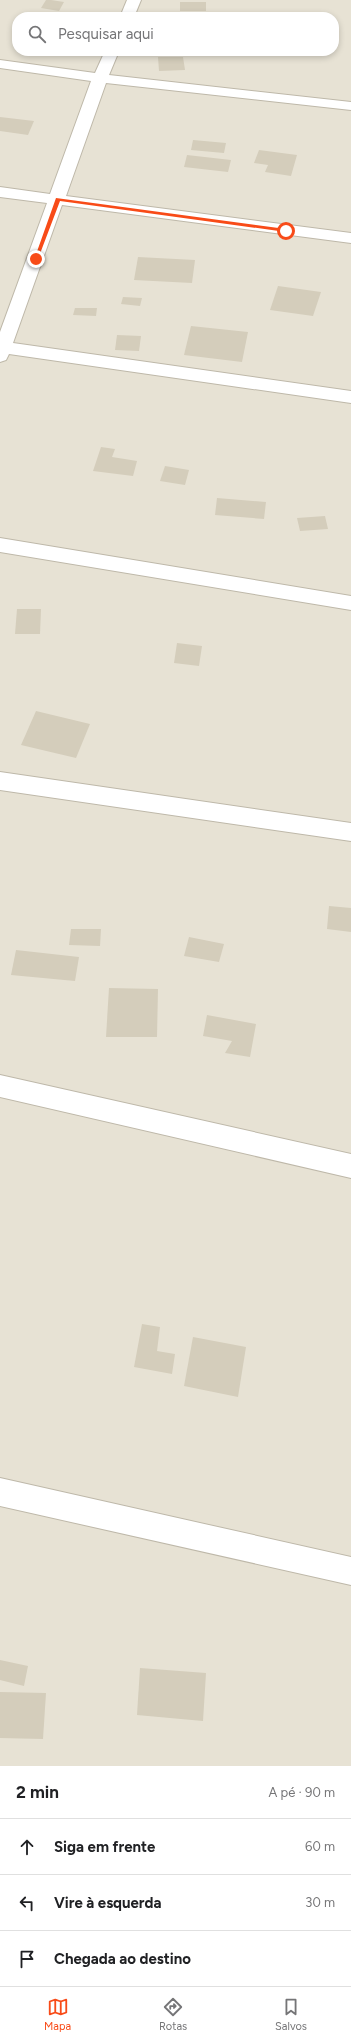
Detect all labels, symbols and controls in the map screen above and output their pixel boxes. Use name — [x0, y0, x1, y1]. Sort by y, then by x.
search box — [12, 12, 339, 56]
icon: search — [26, 23, 48, 45]
text: Pesquisar aqui — [58, 25, 154, 43]
route start — [277, 222, 295, 240]
route end — [27, 250, 45, 268]
text: 2 min — [16, 1782, 59, 1802]
text: A pé · 90 m — [269, 1785, 335, 1800]
icon: ahead — [16, 1836, 38, 1858]
text: Siga em frente — [54, 1838, 155, 1856]
text: 60 m — [305, 1839, 335, 1854]
icon: left — [16, 1892, 38, 1914]
text: Vire à esquerda — [54, 1894, 161, 1912]
text: 30 m — [305, 1895, 335, 1910]
icon: arrive — [16, 1948, 38, 1970]
text: Chegada ao destino — [54, 1950, 191, 1968]
tab: Mapa — [44, 1996, 71, 2033]
tab: Rotas — [159, 1996, 187, 2033]
tab: Salvos — [275, 1996, 307, 2033]

